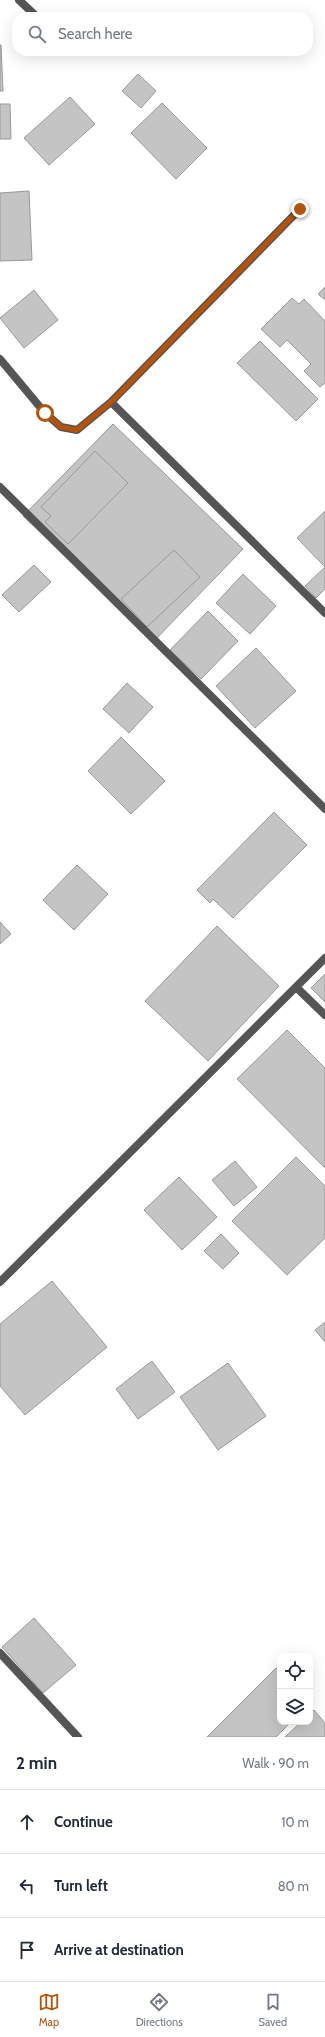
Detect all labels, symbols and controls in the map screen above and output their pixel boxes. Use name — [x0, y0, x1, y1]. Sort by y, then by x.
search box — [12, 12, 313, 56]
icon: search — [26, 23, 48, 45]
text: Search here — [58, 25, 133, 43]
route end — [291, 200, 309, 218]
route start — [36, 404, 54, 422]
map controls — [277, 1653, 313, 1725]
button: locate — [277, 1653, 313, 1689]
button: layers — [277, 1689, 313, 1725]
text: 2 min — [16, 1753, 57, 1773]
text: Walk · 90 m — [242, 1755, 309, 1771]
icon: ahead — [16, 1811, 38, 1833]
text: Continue — [54, 1813, 113, 1831]
text: 10 m — [281, 1814, 309, 1830]
icon: left — [16, 1875, 38, 1897]
text: Turn left — [54, 1877, 108, 1895]
text: 80 m — [278, 1878, 309, 1894]
icon: arrive — [16, 1939, 38, 1961]
text: Arrive at destination — [54, 1941, 184, 1959]
tab: Map — [38, 1991, 60, 2029]
tab: Directions — [136, 1991, 183, 2029]
tab: Saved — [259, 1991, 287, 2029]

